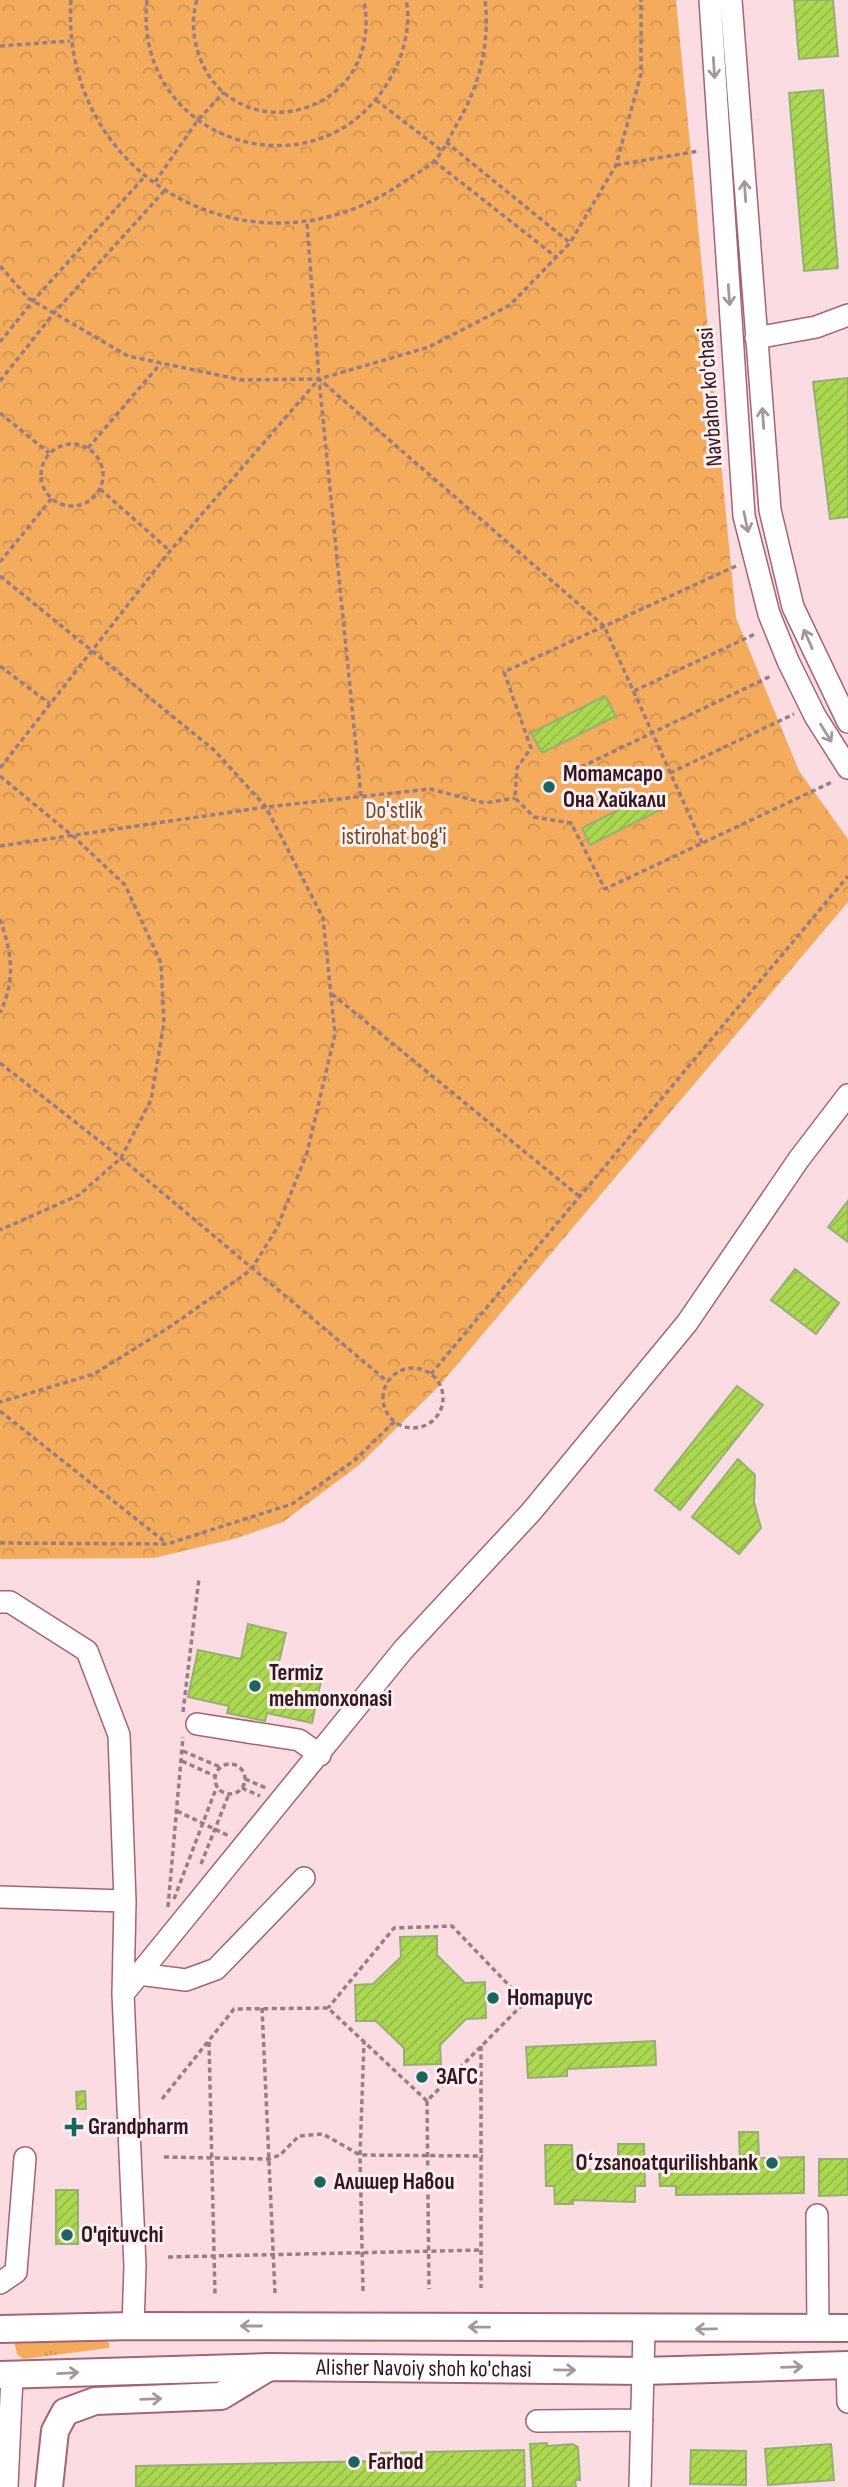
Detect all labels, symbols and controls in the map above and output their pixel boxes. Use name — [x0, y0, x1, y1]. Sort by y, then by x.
one-way arrow — [708, 56, 721, 79]
one-way arrow — [738, 180, 751, 203]
one-way arrow — [723, 283, 736, 306]
street label: Navbahor ko'chasi — [691, 327, 729, 467]
one-way arrow — [756, 406, 769, 429]
one-way arrow — [739, 510, 753, 533]
one-way arrow — [801, 629, 814, 650]
one-way arrow — [819, 723, 833, 743]
place label: Мотамсаро Она Хайкали — [563, 760, 666, 814]
marker: Мотамсаро Она Хайкали — [541, 779, 557, 795]
park label: Do'stlik istirohat bog'i — [341, 797, 447, 851]
place label: Termiz mehmonxonasi — [269, 1659, 392, 1713]
marker: Termiz mehmonxonasi — [247, 1678, 263, 1694]
place label: Нотариус — [507, 1984, 593, 2012]
marker: Нотариус — [485, 1990, 501, 2006]
place label: ЗАГС — [436, 2063, 478, 2091]
marker: ЗАГС — [414, 2069, 430, 2085]
place label: Grandpharm — [88, 2113, 189, 2141]
marker: Grandpharm — [66, 2119, 82, 2135]
place label: Oʻzsanoatqurilishbank — [576, 2149, 758, 2177]
marker: Oʻzsanoatqurilishbank — [764, 2155, 780, 2171]
place label: Алишер Навои — [333, 2168, 454, 2196]
marker: Алишер Навои — [312, 2174, 328, 2190]
place label: O'qituvchi — [81, 2221, 163, 2249]
marker: O'qituvchi — [59, 2227, 75, 2243]
one-way arrow — [240, 2319, 263, 2333]
one-way arrow — [468, 2321, 491, 2334]
one-way arrow — [695, 2322, 718, 2336]
street label: Alisher Navoiy shoh ko'chasi — [315, 2353, 532, 2384]
one-way arrow — [781, 2360, 804, 2373]
one-way arrow — [553, 2363, 576, 2377]
one-way arrow — [56, 2366, 79, 2379]
one-way arrow — [140, 2393, 163, 2406]
place label: Farhod — [368, 2448, 424, 2476]
marker: Farhod — [346, 2454, 362, 2470]

